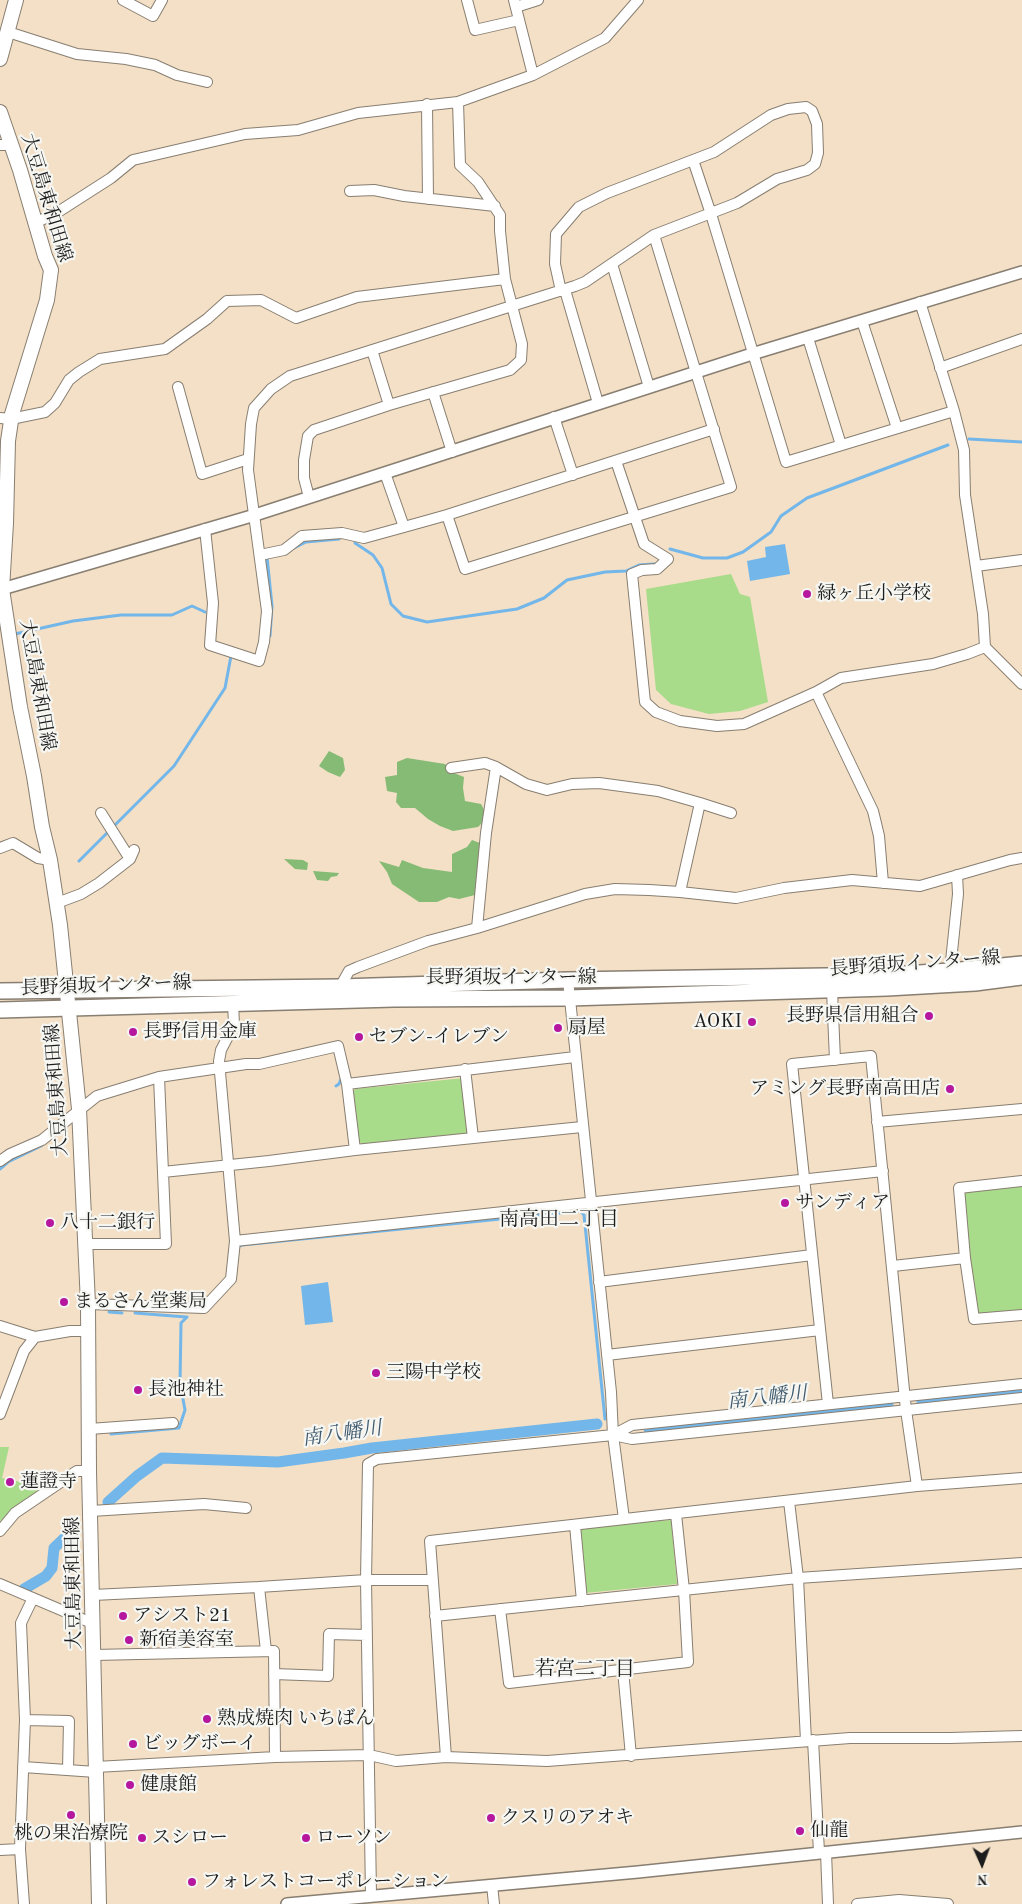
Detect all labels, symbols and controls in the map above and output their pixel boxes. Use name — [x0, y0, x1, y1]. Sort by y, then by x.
street label: 大豆島東和田線 — [16, 131, 76, 265]
place label: 緑ヶ丘小学校 — [817, 583, 931, 605]
marker: 緑ヶ丘小学校 — [801, 588, 813, 600]
street label: 大豆島東和田線 — [14, 618, 60, 752]
street label: 長野須坂インター線 — [829, 947, 1001, 981]
street label: 長野須坂インター線 — [426, 967, 596, 989]
street label: 長野須坂インター線 — [20, 972, 192, 1000]
place label: 長野県信用組合 — [786, 1005, 919, 1027]
marker: 長野県信用組合 — [923, 1010, 935, 1022]
place label: AOKI — [693, 1011, 742, 1033]
marker: AOKI — [746, 1016, 758, 1028]
place label: 扇屋 — [568, 1017, 606, 1039]
place label: 長野信用金庫 — [143, 1021, 257, 1043]
marker: 扇屋 — [552, 1022, 564, 1034]
street label: 大豆島東和田線 — [41, 1023, 73, 1157]
marker: 長野信用金庫 — [127, 1026, 139, 1038]
place label: セブン-イレブン — [369, 1026, 509, 1048]
marker: セブン-イレブン — [353, 1031, 365, 1043]
place label: アミング長野南高田店 — [750, 1078, 940, 1100]
marker: アミング長野南高田店 — [944, 1083, 956, 1095]
place label: サンディア — [795, 1192, 890, 1214]
marker: サンディア — [779, 1197, 791, 1209]
district label: 南高田二丁目 — [499, 1208, 619, 1232]
place label: 八十二銀行 — [60, 1212, 155, 1234]
marker: 八十二銀行 — [44, 1217, 56, 1229]
place label: まるさん堂薬局 — [74, 1291, 207, 1313]
marker: まるさん堂薬局 — [58, 1296, 70, 1308]
place label: 三陽中学校 — [386, 1362, 481, 1384]
marker: 三陽中学校 — [370, 1367, 382, 1379]
place label: 長池神社 — [148, 1379, 224, 1401]
water label: 南八幡川 — [726, 1382, 808, 1414]
marker: 長池神社 — [132, 1384, 144, 1396]
water label: 南八幡川 — [301, 1417, 383, 1451]
place label: 蓮證寺 — [20, 1471, 77, 1493]
marker: 蓮證寺 — [4, 1476, 16, 1488]
street label: 大豆島東和田線 — [61, 1516, 87, 1650]
place label: アシスト21 — [133, 1605, 231, 1627]
marker: アシスト21 — [117, 1610, 129, 1622]
place label: 新宿美容室 — [139, 1629, 234, 1651]
marker: 新宿美容室 — [123, 1634, 135, 1646]
district label: 若宮二丁目 — [535, 1658, 635, 1682]
place label: 熟成焼肉 いちばん — [217, 1708, 374, 1730]
marker: 熟成焼肉 いちばん — [201, 1713, 213, 1725]
place label: ビッグボーイ — [143, 1733, 257, 1755]
marker: ビッグボーイ — [127, 1738, 139, 1750]
place label: 健康館 — [140, 1774, 197, 1796]
marker: 健康館 — [124, 1779, 136, 1791]
place label: クスリのアオキ — [501, 1807, 634, 1829]
marker: 桃の果治療院 — [65, 1809, 77, 1821]
marker: クスリのアオキ — [485, 1812, 497, 1824]
place label: 仙龍 — [810, 1820, 848, 1842]
place label: 桃の果治療院 — [14, 1823, 128, 1845]
marker: 仙龍 — [794, 1825, 806, 1837]
place label: スシロー — [152, 1827, 228, 1849]
place label: ローソン — [316, 1827, 392, 1849]
marker: スシロー — [136, 1832, 148, 1844]
marker: ローソン — [300, 1832, 312, 1844]
north arrow — [957, 1839, 1007, 1889]
place label: フォレストコーポレーション — [202, 1871, 449, 1893]
text: N — [977, 1872, 988, 1886]
marker: フォレストコーポレーション — [186, 1876, 198, 1888]

